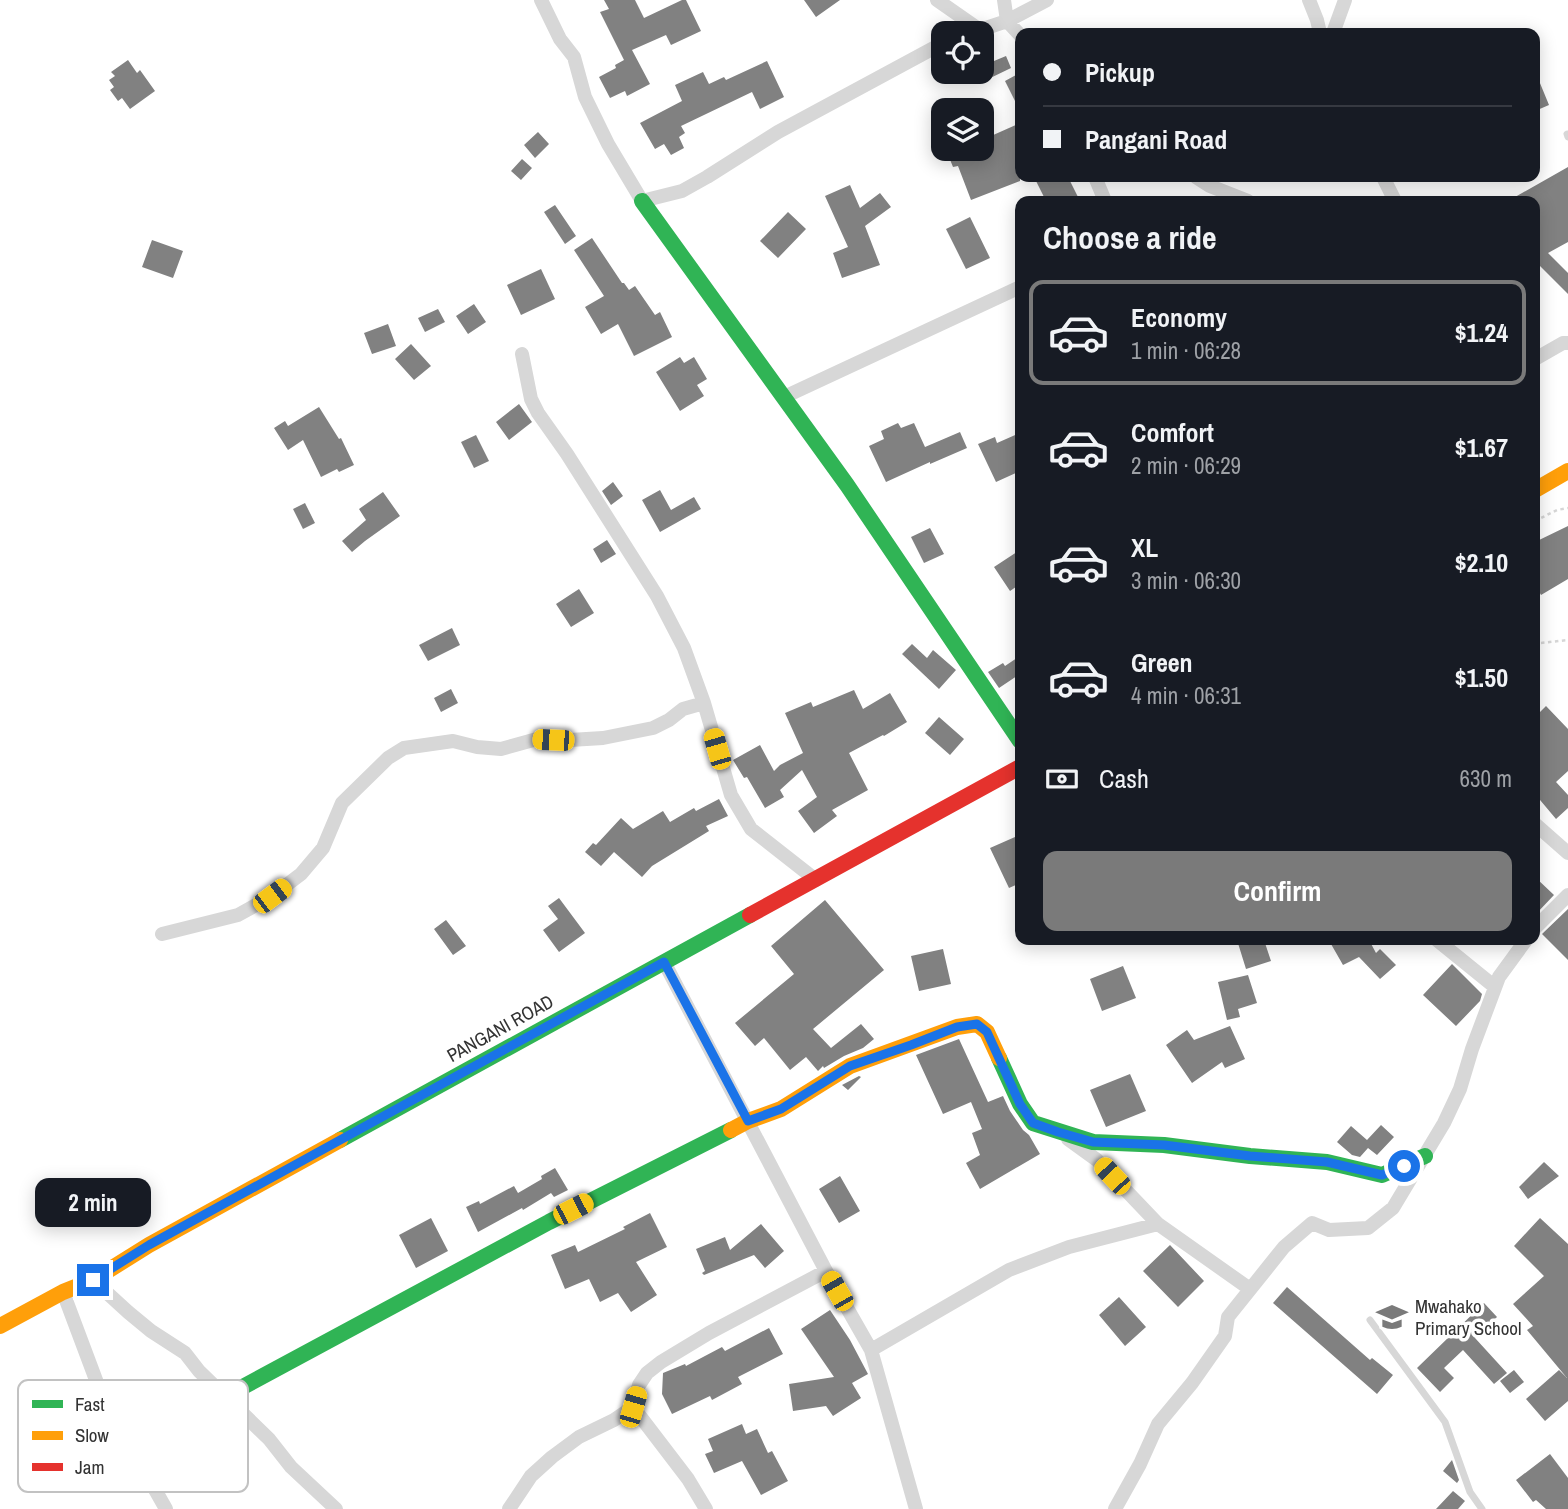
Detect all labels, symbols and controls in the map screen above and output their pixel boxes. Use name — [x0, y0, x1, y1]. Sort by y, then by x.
map controls — [931, 21, 994, 161]
button: locate — [931, 21, 994, 84]
text: Pickup — [1085, 55, 1155, 90]
button: layers — [931, 98, 994, 161]
text: Pangani Road — [1085, 122, 1227, 157]
text: Choose a ride — [1043, 216, 1217, 259]
text: Economy — [1131, 300, 1227, 335]
icon: car — [1047, 301, 1110, 364]
text: $1.24 — [1455, 315, 1508, 350]
text: 1 min · 06:28 — [1131, 335, 1241, 366]
text: Comfort — [1131, 415, 1214, 450]
icon: car — [1047, 416, 1110, 479]
text: $1.67 — [1455, 430, 1508, 465]
text: 2 min · 06:29 — [1131, 450, 1241, 481]
text: XL — [1131, 530, 1158, 565]
icon: car — [1047, 531, 1110, 594]
text: $2.10 — [1455, 545, 1508, 580]
text: 3 min · 06:30 — [1131, 565, 1241, 596]
text: Green — [1131, 645, 1193, 680]
icon: car — [1047, 646, 1110, 709]
text: $1.50 — [1455, 660, 1508, 695]
text: 4 min · 06:31 — [1131, 680, 1241, 711]
car — [702, 726, 733, 772]
car — [532, 729, 575, 751]
icon: cash — [1043, 760, 1081, 798]
text: Cash — [1099, 761, 1149, 796]
text: 630 m — [1460, 763, 1512, 794]
button: Confirm — [1043, 851, 1512, 931]
car — [249, 875, 296, 917]
street label: PANGANI ROAD — [442, 988, 558, 1068]
route start — [1388, 1150, 1420, 1182]
car — [1090, 1153, 1135, 1199]
callout: 2 min — [35, 1178, 151, 1228]
text: 2 min — [68, 1187, 118, 1218]
car — [550, 1190, 597, 1228]
route end — [77, 1264, 109, 1296]
car — [818, 1268, 857, 1314]
place label: Mwahako Primary School — [1415, 1293, 1522, 1341]
school or university icon: Mwahako Primary School — [1375, 1300, 1409, 1334]
legend — [18, 1380, 248, 1492]
car — [618, 1384, 649, 1430]
text: Fast — [75, 1391, 105, 1417]
text: Slow — [75, 1422, 110, 1448]
text: Jam — [75, 1454, 104, 1480]

